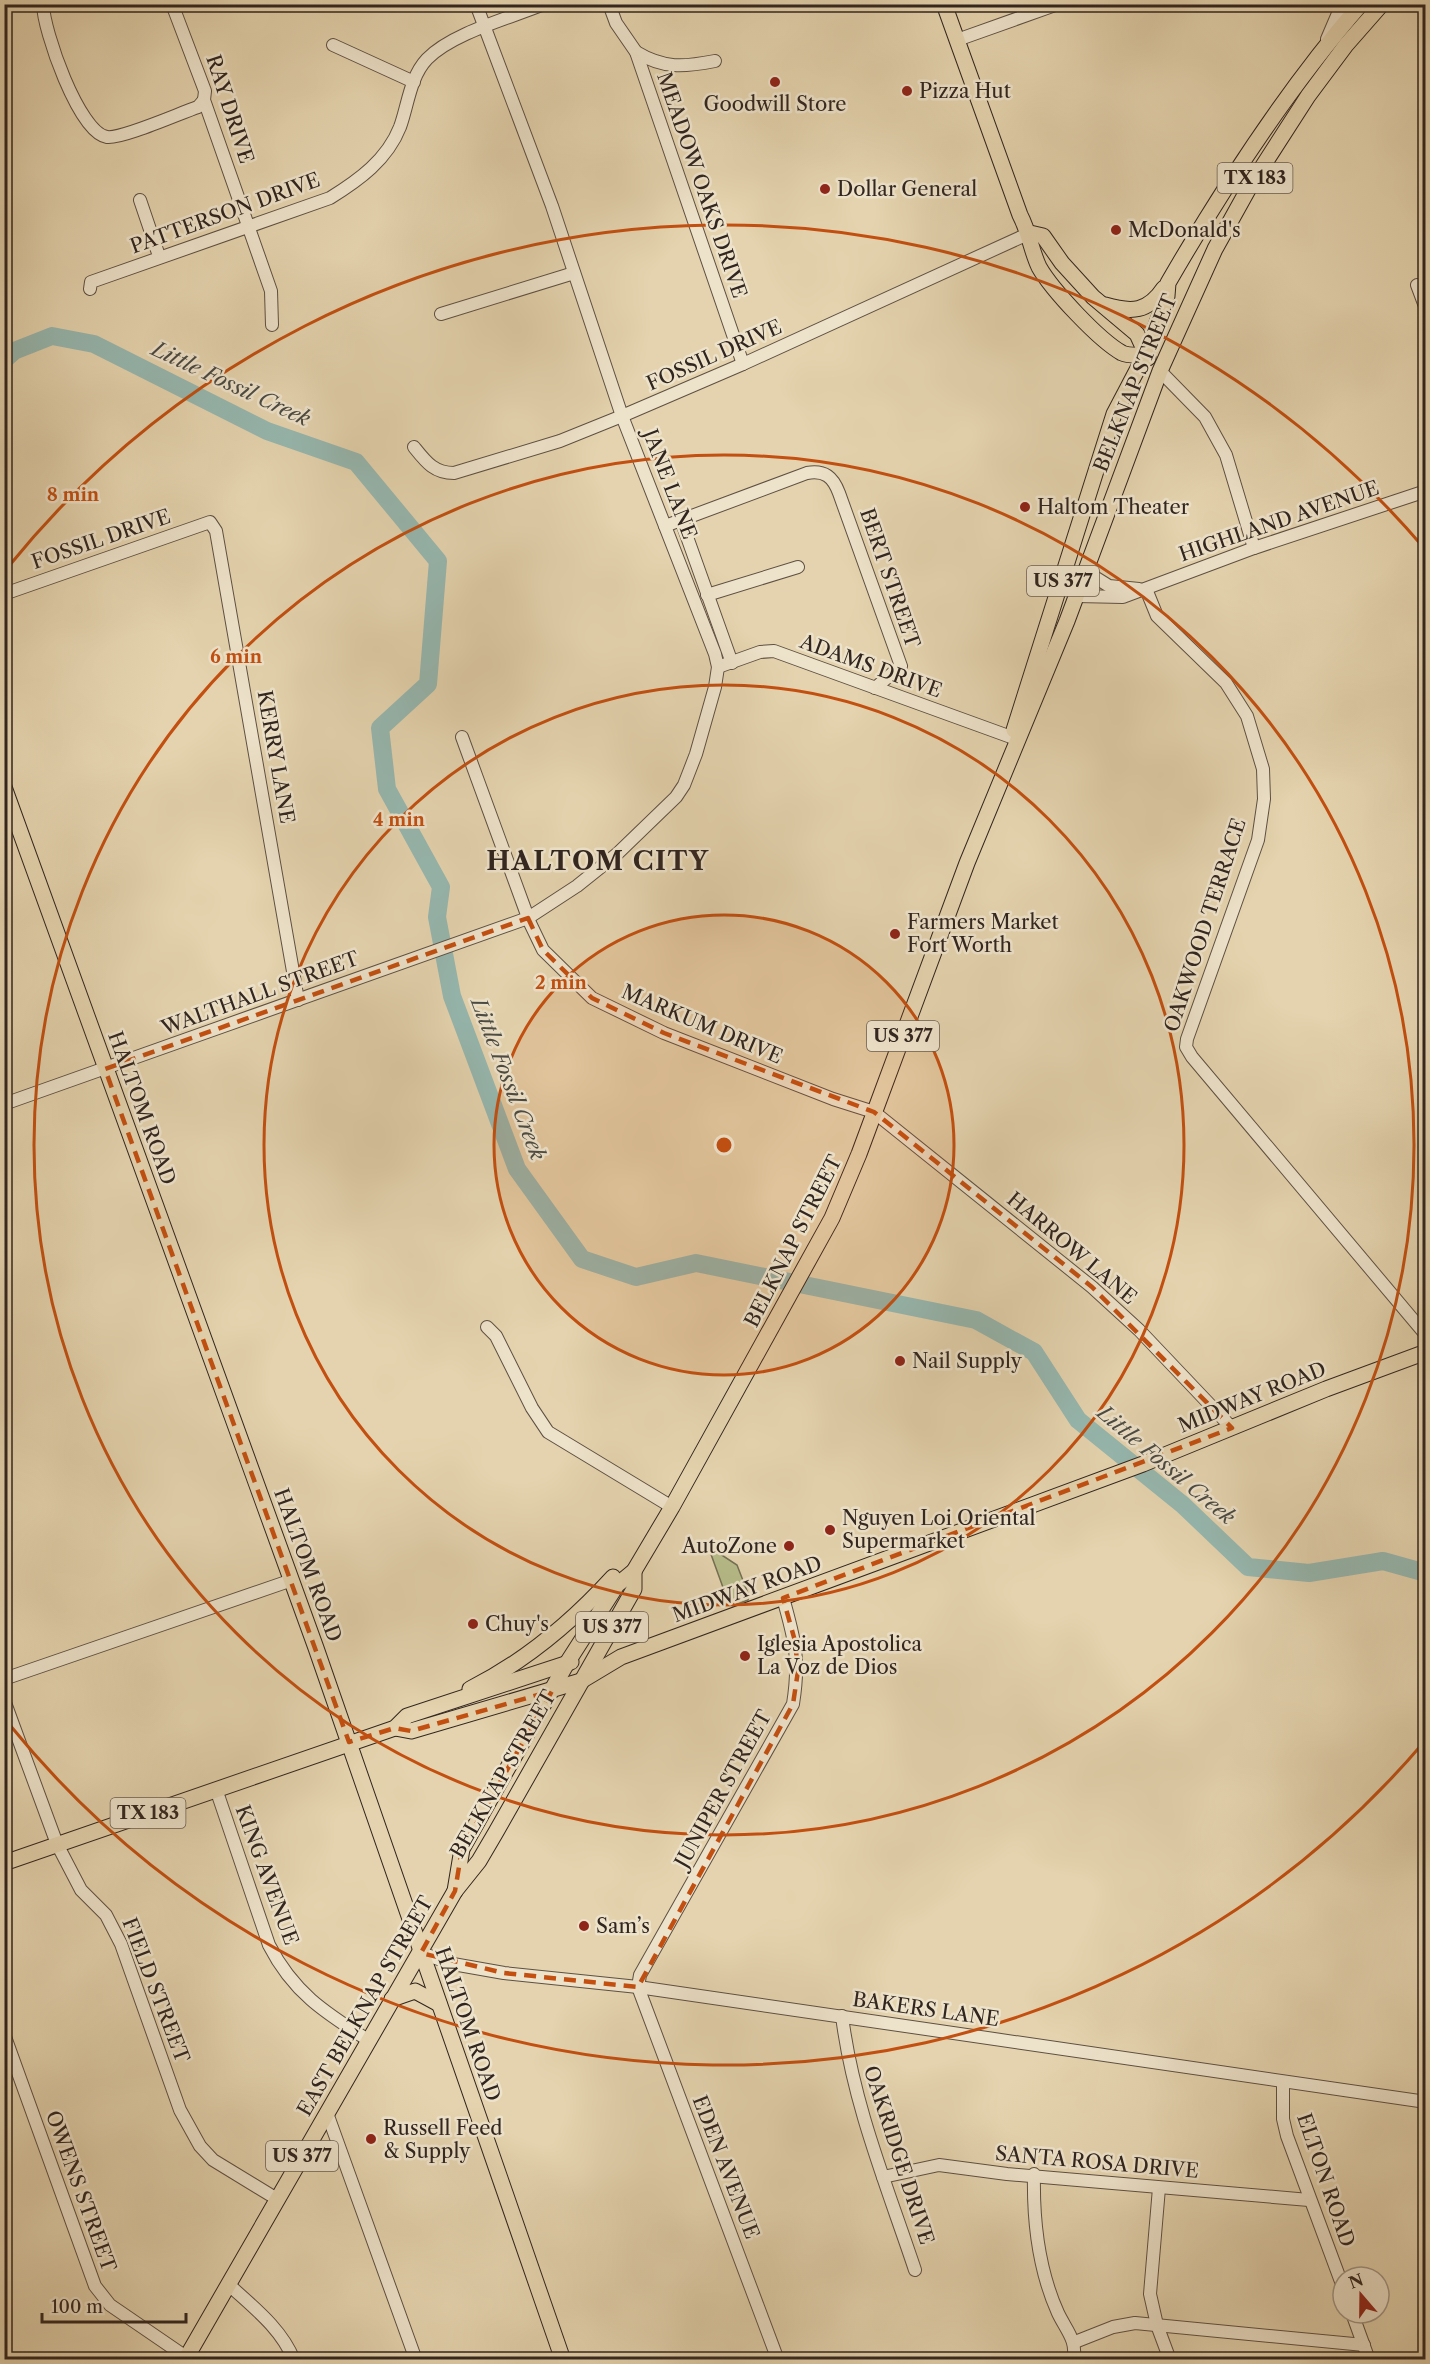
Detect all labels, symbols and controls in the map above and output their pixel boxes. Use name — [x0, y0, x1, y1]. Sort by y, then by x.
street label: RAY DRIVE — [201, 52, 259, 166]
street label: MEADOW OAKS DRIVE — [652, 69, 752, 301]
marker: Goodwill Store — [768, 75, 782, 89]
place label: Pizza Hut — [919, 79, 1011, 103]
marker: Pizza Hut — [900, 84, 914, 98]
place label: Goodwill Store — [703, 92, 847, 116]
road number: TX 183 — [1218, 163, 1292, 193]
street label: PATTERSON DRIVE — [127, 167, 323, 259]
place label: Dollar General — [837, 177, 977, 201]
marker: Dollar General — [818, 182, 832, 196]
place label: McDonald's — [1128, 218, 1241, 242]
marker: McDonald's — [1109, 223, 1123, 237]
street label: BELKNAP STREET — [1088, 291, 1182, 475]
street label: FOSSIL DRIVE — [643, 314, 785, 396]
water label: Little Fossil Creek — [146, 335, 314, 431]
street label: JANE LANE — [637, 423, 702, 542]
street label: HIGHLAND AVENUE — [1176, 475, 1382, 567]
text: 8 min — [47, 484, 100, 506]
place label: Haltom Theater — [1037, 495, 1190, 519]
marker: Haltom Theater — [1018, 500, 1032, 514]
street label: FOSSIL DRIVE — [28, 504, 174, 574]
street label: BERT STREET — [855, 505, 925, 651]
road number: US 377 — [1027, 566, 1099, 596]
street label: ADAMS DRIVE — [796, 629, 945, 703]
text: 6 min — [210, 646, 263, 668]
street label: KERRY LANE — [252, 689, 300, 825]
text: 4 min — [373, 809, 426, 831]
street label: OAKWOOD TERRACE — [1159, 815, 1251, 1035]
district label: HALTOM CITY — [486, 845, 710, 877]
place label: Farmers Market Fort Worth — [907, 910, 1059, 957]
marker: Farmers Market Fort Worth — [888, 927, 902, 941]
street label: WALTHALL STREET — [157, 946, 362, 1040]
text: 2 min — [535, 972, 588, 994]
street label: MARKUM DRIVE — [618, 979, 786, 1069]
water label: Little Fossil Creek — [465, 992, 551, 1164]
road number: US 377 — [867, 1021, 939, 1051]
street label: HALTOM ROAD — [103, 1028, 181, 1188]
centre of rings — [714, 1135, 734, 1155]
street label: BELKNAP STREET — [739, 1151, 847, 1331]
street label: HARROW LANE — [1002, 1187, 1142, 1309]
place label: Nail Supply — [912, 1349, 1023, 1373]
marker: Nail Supply — [893, 1354, 907, 1368]
street label: MIDWAY ROAD — [1175, 1356, 1329, 1438]
water label: Little Fossil Creek — [1091, 1398, 1240, 1530]
street label: HALTOM ROAD — [269, 1485, 347, 1645]
place label: Nguyen Loi Oriental Supermarket — [842, 1506, 1036, 1553]
marker: Nguyen Loi Oriental Supermarket — [823, 1523, 837, 1537]
place label: AutoZone — [681, 1534, 777, 1558]
marker: AutoZone — [782, 1539, 796, 1553]
street label: MIDWAY ROAD — [669, 1551, 825, 1627]
place label: Chuy's — [485, 1612, 549, 1636]
road number: US 377 — [576, 1612, 648, 1642]
marker: Chuy's — [466, 1617, 480, 1631]
place label: Iglesia Apostolica La Voz de Dios — [757, 1632, 922, 1679]
marker: Iglesia Apostolica La Voz de Dios — [738, 1649, 752, 1663]
street label: BELKNAP STREET — [445, 1686, 561, 1862]
street label: JUNIPER STREET — [668, 1706, 776, 1875]
road number: TX 183 — [110, 1798, 186, 1828]
street label: KING AVENUE — [231, 1802, 303, 1948]
street label: EAST BELKNAP STREET — [292, 1892, 438, 2120]
street label: FIELD STREET — [117, 1914, 195, 2066]
place label: Sam’s — [596, 1914, 650, 1938]
marker: Sam’s — [577, 1919, 591, 1933]
street label: HALTOM ROAD — [430, 1944, 506, 2104]
street label: BAKERS LANE — [851, 1987, 1001, 2031]
street label: OAKRIDGE DRIVE — [859, 2063, 939, 2247]
street label: EDEN AVENUE — [688, 2092, 764, 2242]
street label: OWENS STREET — [41, 2107, 121, 2275]
street label: ELTON ROAD — [1292, 2110, 1360, 2250]
place label: Russell Feed & Supply — [383, 2116, 503, 2163]
marker: Russell Feed & Supply — [364, 2132, 378, 2146]
road number: US 377 — [266, 2141, 338, 2171]
street label: SANTA ROSA DRIVE — [994, 2141, 1200, 2183]
north arrow — [1331, 2265, 1391, 2325]
text: N — [1346, 2269, 1366, 2293]
scale bar — [42, 2286, 186, 2324]
text: 100 m — [51, 2296, 103, 2318]

